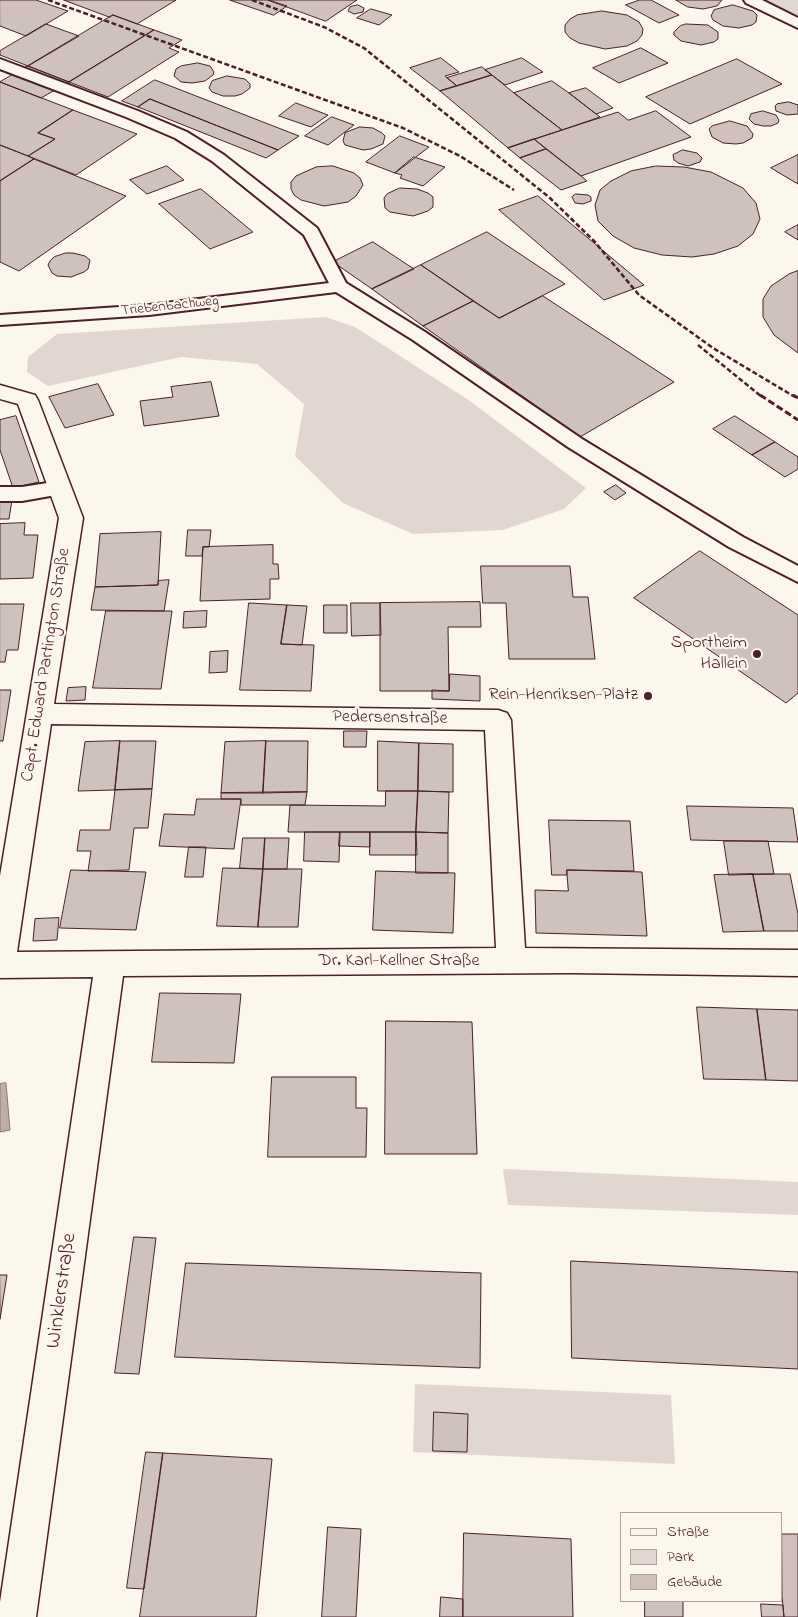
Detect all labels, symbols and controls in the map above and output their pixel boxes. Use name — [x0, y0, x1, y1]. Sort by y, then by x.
street label: Triebenbachweg — [120, 293, 220, 321]
street label: Capt. Edward Partington Straße — [18, 547, 76, 783]
place label: Sportheim Hallein — [671, 633, 747, 676]
marker: Sportheim Hallein — [751, 648, 763, 660]
place label: Rein-Henriksen-Platz — [488, 685, 638, 707]
marker: Rein-Henriksen-Platz — [642, 690, 654, 702]
street label: Pedersenstraße — [332, 707, 448, 731]
street label: Dr. Karl-Kellner Straße — [318, 951, 480, 973]
street label: Winklerstraße — [42, 1232, 84, 1350]
legend — [620, 1512, 783, 1602]
text: Straße — [667, 1521, 709, 1543]
text: Park — [667, 1546, 694, 1568]
text: Gebäude — [667, 1571, 722, 1593]

